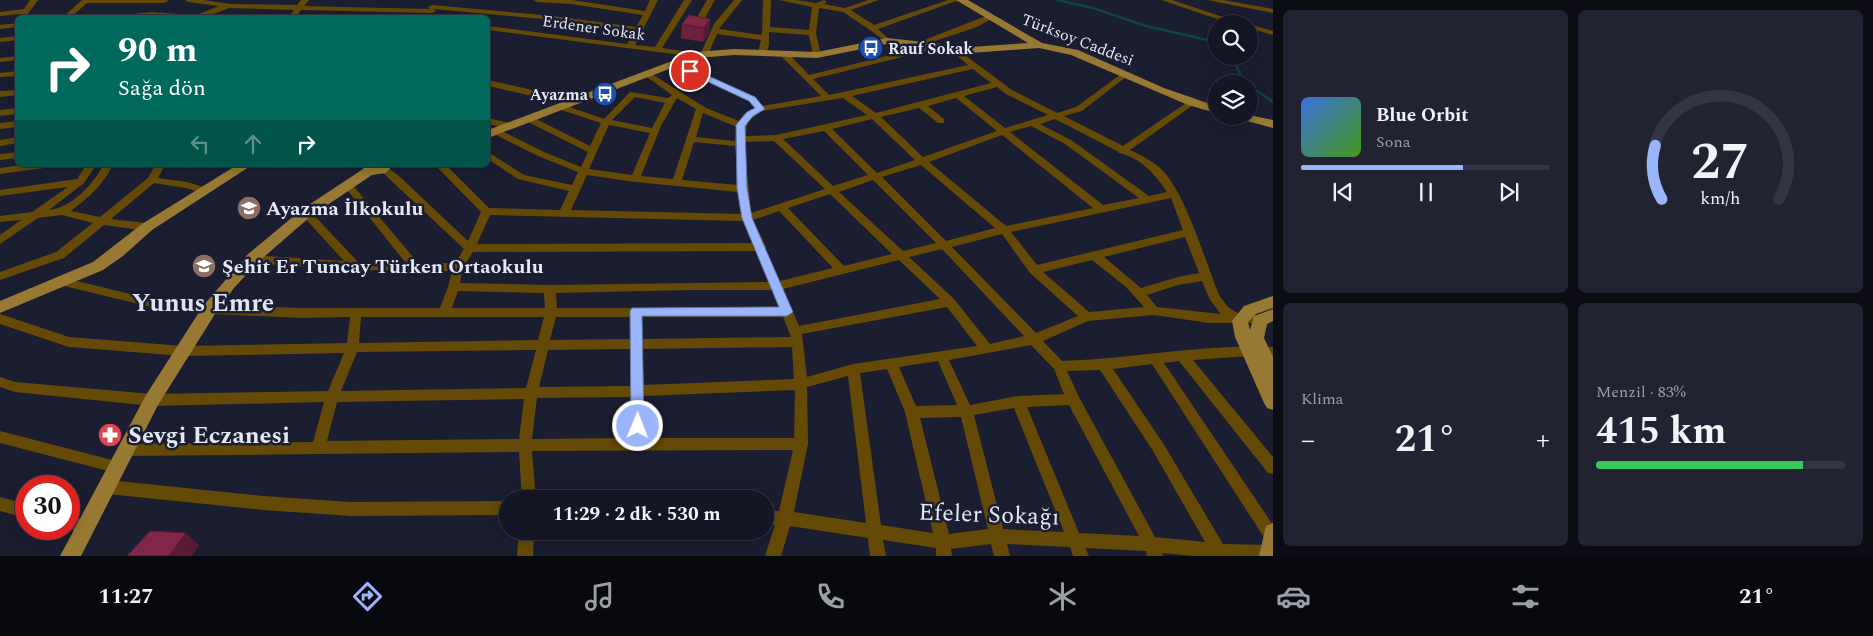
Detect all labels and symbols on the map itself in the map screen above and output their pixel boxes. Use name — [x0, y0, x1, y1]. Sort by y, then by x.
street label: Türksoy Caddesi — [1018, 7, 1137, 72]
street label: Erdener Sokak — [541, 9, 647, 47]
bus stop icon: Rauf Sokak — [858, 35, 884, 61]
place label: Rauf Sokak — [888, 37, 973, 61]
pin — [669, 50, 711, 92]
bus stop icon: Ayazma — [592, 81, 618, 107]
place label: Ayazma — [530, 83, 589, 107]
place label: Ayazma İlkokulu — [266, 194, 424, 224]
school or university icon: Ayazma İlkokulu — [236, 195, 262, 221]
place label: Şehit Er Tuncay Türken Ortaokulu — [222, 252, 544, 282]
school or university icon: Şehit Er Tuncay Türken Ortaokulu — [191, 253, 217, 279]
district label: Yunus Emre — [132, 285, 274, 323]
position arrow — [611, 399, 663, 451]
place label: Sevgi Eczanesi — [128, 418, 290, 454]
pharmacy icon: Sevgi Eczanesi — [97, 422, 123, 448]
speed limit sign: 30 — [15, 475, 80, 540]
street label: Efeler Sokağı — [918, 495, 1060, 535]

